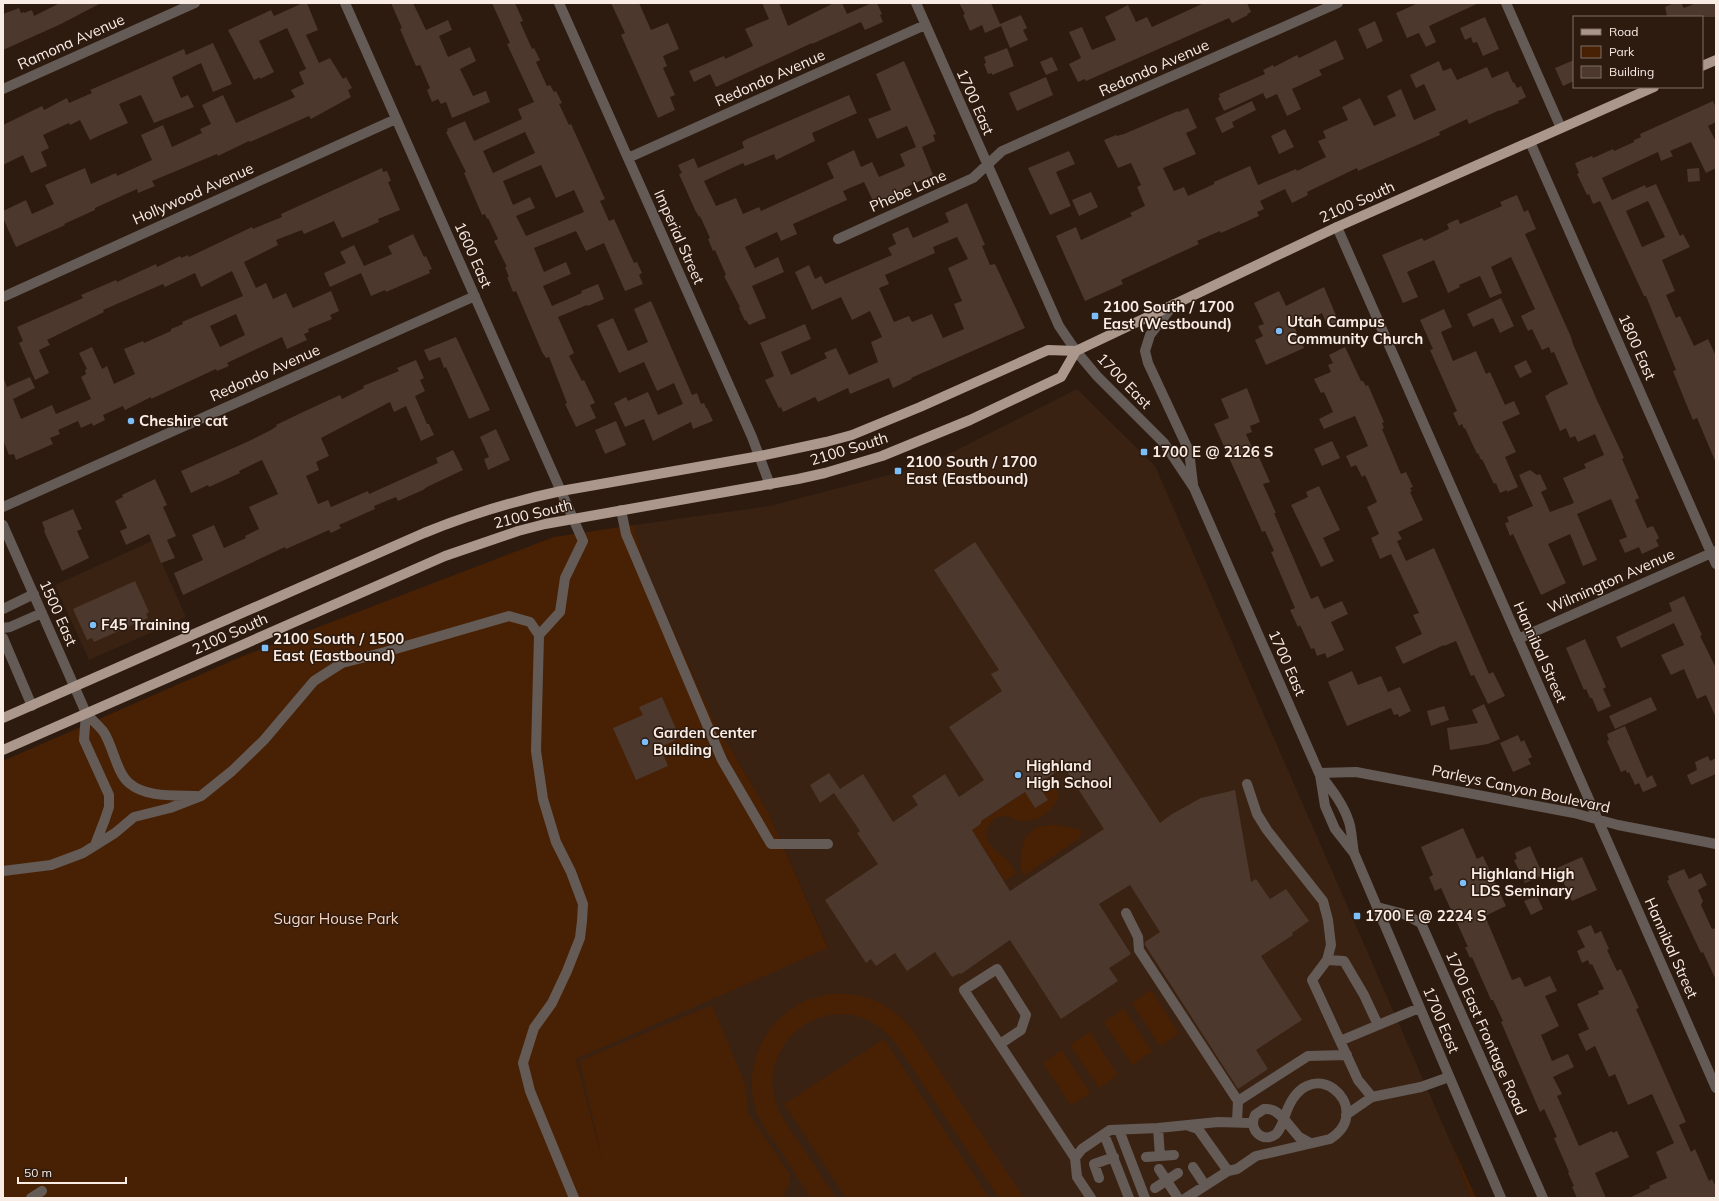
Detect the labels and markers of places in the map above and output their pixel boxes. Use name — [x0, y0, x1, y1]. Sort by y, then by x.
place label: 2100 South / 1700 East (Westbound) — [1103, 297, 1234, 333]
marker: 2100 South / 1700 East (Westbound) — [1090, 311, 1100, 321]
place label: Utah Campus Community Church — [1287, 312, 1423, 348]
marker: Utah Campus Community Church — [1274, 326, 1284, 336]
place label: Cheshire cat — [139, 411, 228, 430]
marker: Cheshire cat — [126, 416, 136, 426]
place label: 1700 E @ 2126 S — [1152, 442, 1274, 461]
marker: 1700 E @ 2126 S — [1139, 447, 1149, 457]
place label: 2100 South / 1700 East (Eastbound) — [906, 452, 1037, 488]
marker: 2100 South / 1700 East (Eastbound) — [893, 466, 903, 476]
place label: F45 Training — [101, 615, 190, 634]
marker: F45 Training — [88, 620, 98, 630]
place label: 2100 South / 1500 East (Eastbound) — [273, 629, 404, 665]
marker: 2100 South / 1500 East (Eastbound) — [260, 643, 270, 653]
place label: Garden Center Building — [653, 723, 757, 759]
marker: Garden Center Building — [640, 737, 650, 747]
place label: Highland High School — [1026, 756, 1112, 792]
marker: Highland High School — [1013, 770, 1023, 780]
place label: Highland High LDS Seminary — [1471, 864, 1574, 900]
marker: Highland High LDS Seminary — [1458, 878, 1468, 888]
place label: 1700 E @ 2224 S — [1365, 906, 1487, 925]
marker: 1700 E @ 2224 S — [1352, 911, 1362, 921]

